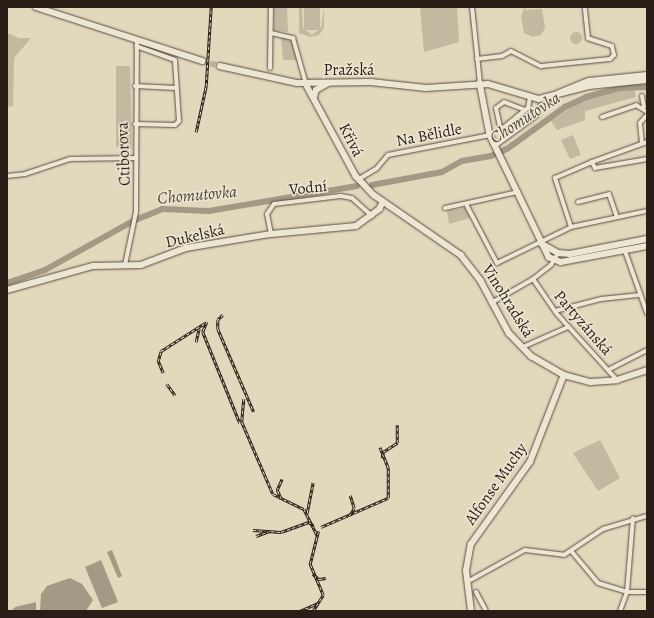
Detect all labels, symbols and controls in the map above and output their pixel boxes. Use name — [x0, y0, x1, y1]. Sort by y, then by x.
street label: Pražská — [324, 60, 374, 80]
water label: Chomutovka — [486, 88, 564, 148]
street label: Na Bělidle — [395, 119, 463, 151]
street label: Křivá — [334, 120, 368, 160]
street label: Ctiborova — [113, 122, 135, 186]
street label: Vodní — [288, 176, 328, 200]
water label: Chomutovka — [156, 181, 238, 209]
street label: Dukelská — [164, 220, 226, 252]
street label: Vinohradská — [478, 261, 538, 341]
street label: Partyzánská — [550, 287, 616, 359]
street label: Alfonse Muchy — [461, 439, 531, 529]

